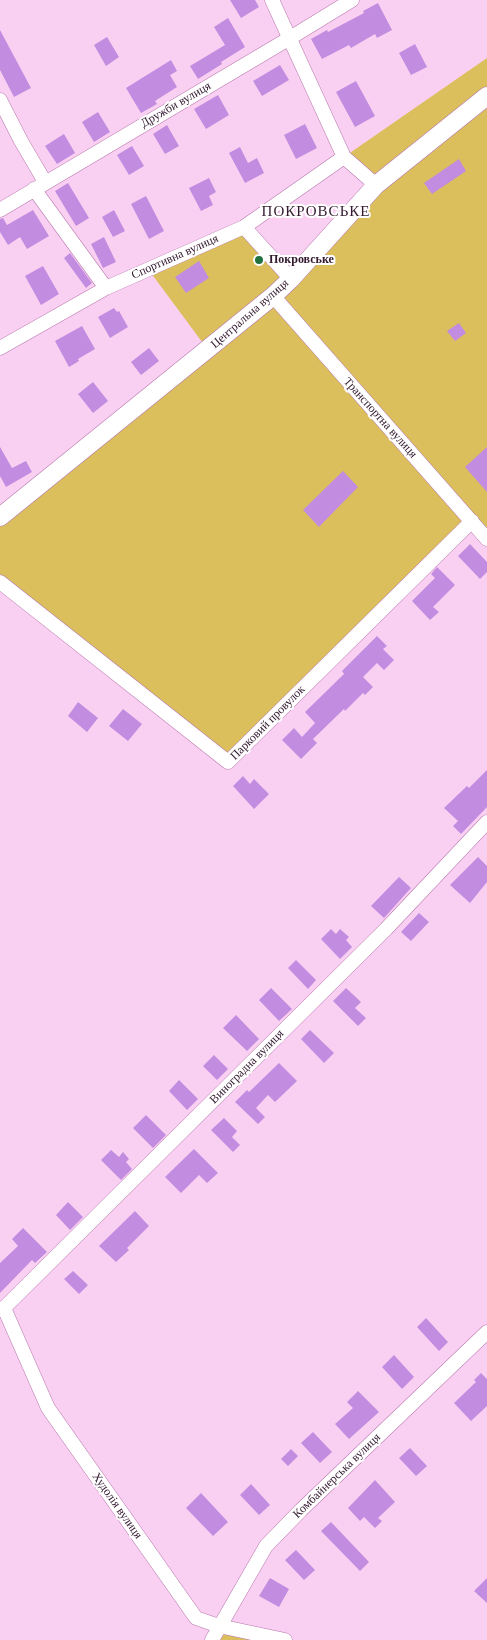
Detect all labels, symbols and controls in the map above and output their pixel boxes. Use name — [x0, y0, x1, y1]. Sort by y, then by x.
street label: Дружби вулиця — [138, 79, 214, 131]
district label: ПОКРОВСЬКЕ — [260, 203, 372, 221]
street label: Спортивна вулиця — [129, 231, 221, 283]
place label: Покровське — [269, 253, 334, 267]
marker: Покровське — [253, 254, 265, 266]
street label: Центральна вулиця — [208, 276, 292, 352]
street label: Транспортна вулиця — [340, 375, 420, 461]
street label: Парковий провулок — [228, 683, 308, 763]
street label: Виноградна вулиця — [207, 1027, 287, 1107]
street label: Комбайнерська вулиця — [290, 1430, 384, 1522]
street label: Худолія вулиця — [89, 1470, 145, 1542]

